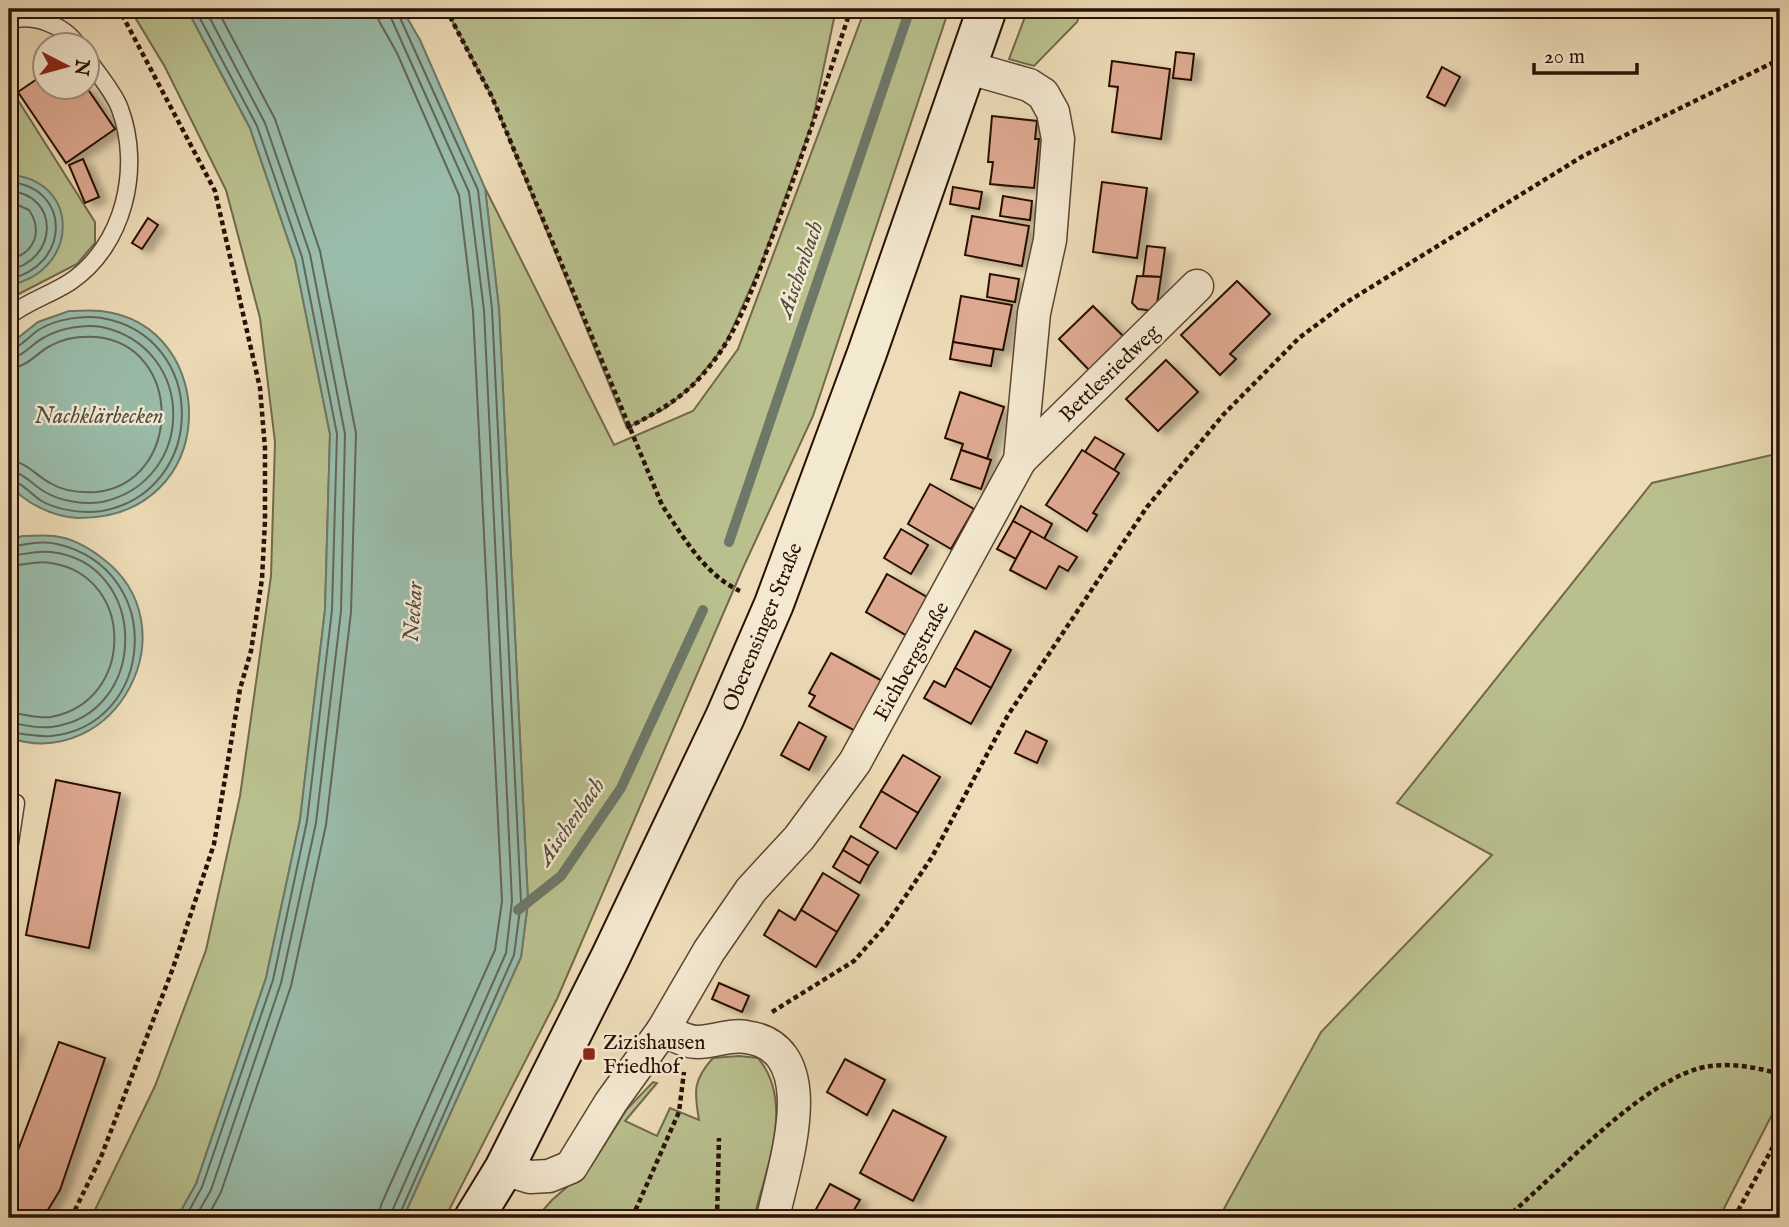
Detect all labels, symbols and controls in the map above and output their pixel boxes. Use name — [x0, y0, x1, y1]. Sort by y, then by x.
north arrow — [32, 32, 102, 102]
scale bar — [1534, 32, 1637, 76]
text: 20 m — [1544, 44, 1585, 71]
text: N — [68, 57, 94, 78]
water label: Aischenbach — [770, 217, 830, 323]
street label: Bettlesriedweg — [1054, 319, 1166, 429]
water label: Nachklärbecken — [34, 402, 164, 431]
street label: Oberensinger Straße — [717, 539, 810, 716]
water label: Neckar — [397, 580, 430, 643]
street label: Eichbergstraße — [868, 597, 956, 726]
water label: Aischenbach — [530, 772, 612, 873]
place label: Zizishausen Friedhof — [603, 1030, 705, 1081]
marker: Zizishausen Friedhof — [581, 1046, 597, 1062]

